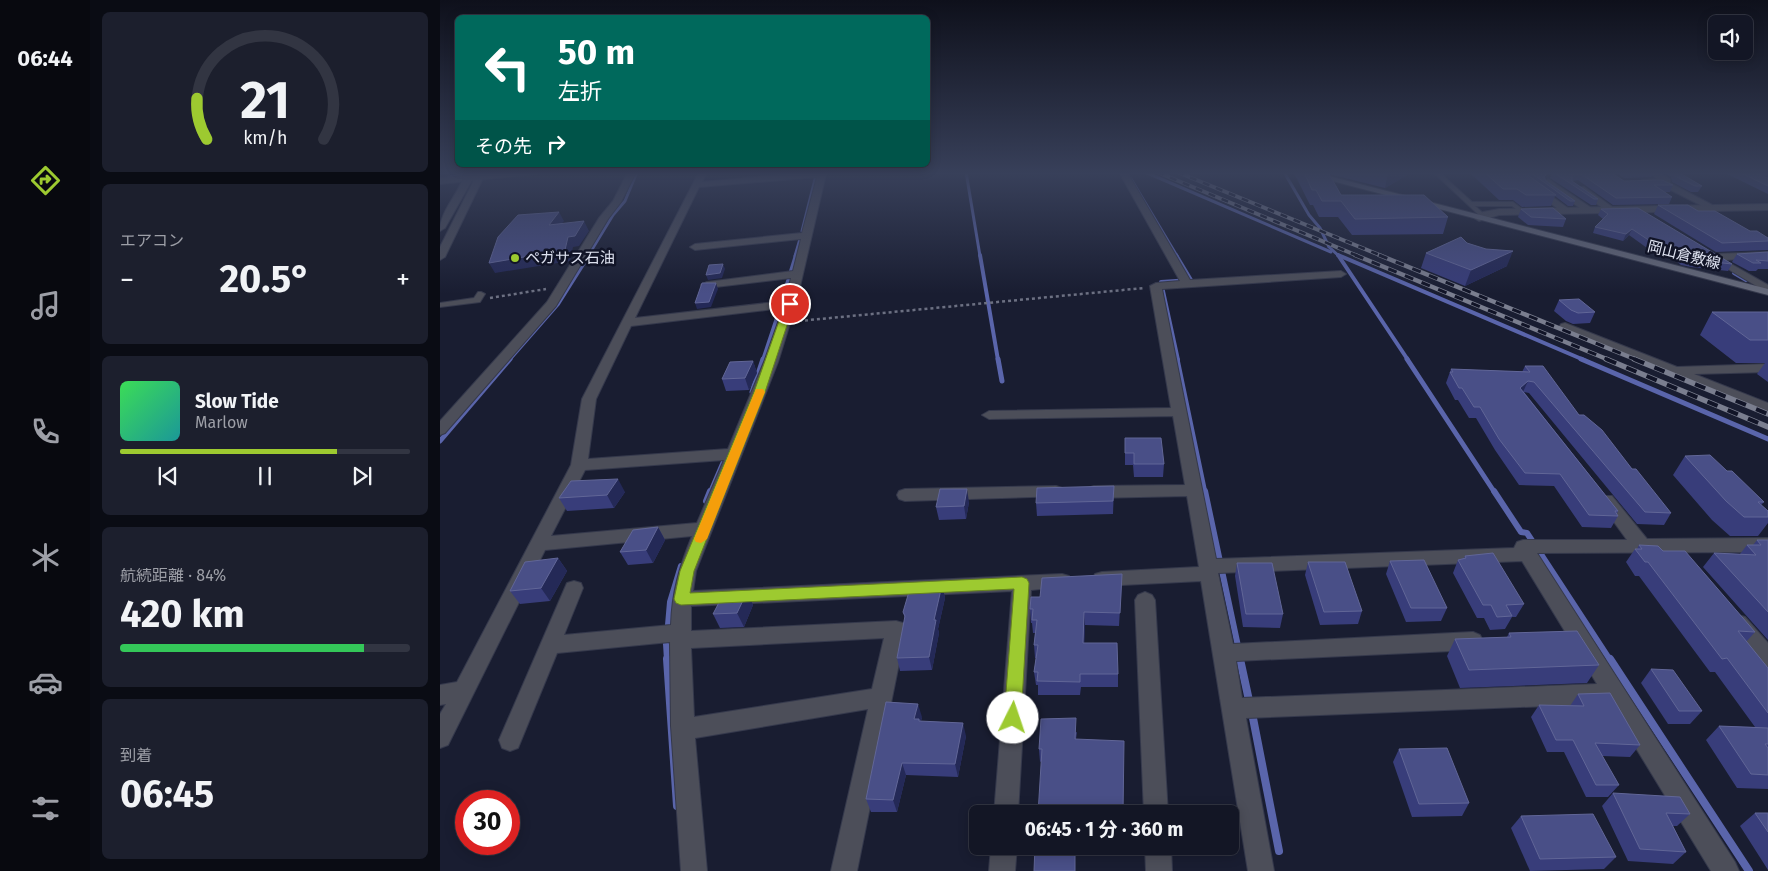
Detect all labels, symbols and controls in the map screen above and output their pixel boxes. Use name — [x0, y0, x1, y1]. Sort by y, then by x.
map controls — [1708, 15, 1753, 60]
button: sound — [1708, 15, 1753, 60]
text: 50 m — [558, 31, 635, 73]
icon: left — [475, 35, 540, 100]
text: 06:44 — [17, 45, 73, 72]
text: 21 — [240, 69, 290, 132]
text: 左折 — [558, 78, 602, 105]
text: km/h — [243, 127, 287, 149]
icon: right — [542, 130, 570, 158]
text: その先 — [475, 135, 532, 158]
icon: directions — [28, 163, 63, 198]
text: エアコン — [120, 231, 184, 250]
street label: 岡山倉敷線 — [1645, 237, 1723, 273]
place label: ペガサス石油 — [525, 249, 615, 267]
marker: ペガサス石油 — [509, 252, 521, 264]
text: 20.5° — [219, 256, 311, 302]
text: − — [120, 263, 134, 296]
text: + — [396, 263, 410, 296]
pin — [769, 283, 811, 325]
icon: music — [28, 288, 63, 323]
icon: arrive — [776, 290, 804, 318]
text: Slow Tide — [195, 390, 279, 413]
text: Marlow — [195, 413, 248, 432]
icon: phone — [28, 414, 63, 449]
icon: previous — [154, 462, 182, 490]
icon: pause — [251, 462, 279, 490]
icon: next — [348, 462, 376, 490]
icon: climate — [28, 540, 63, 575]
text: 航続距離 · 84% — [120, 566, 226, 585]
text: 420 km — [120, 591, 245, 637]
icon: car — [28, 665, 63, 700]
position arrow — [986, 691, 1038, 743]
text: 到着 — [120, 746, 152, 765]
text: 06:45 — [120, 771, 214, 817]
speed limit sign: 30 — [455, 790, 520, 855]
icon: filters — [28, 791, 63, 826]
text: 06:45 · 1 分 · 360 m — [1025, 818, 1183, 841]

